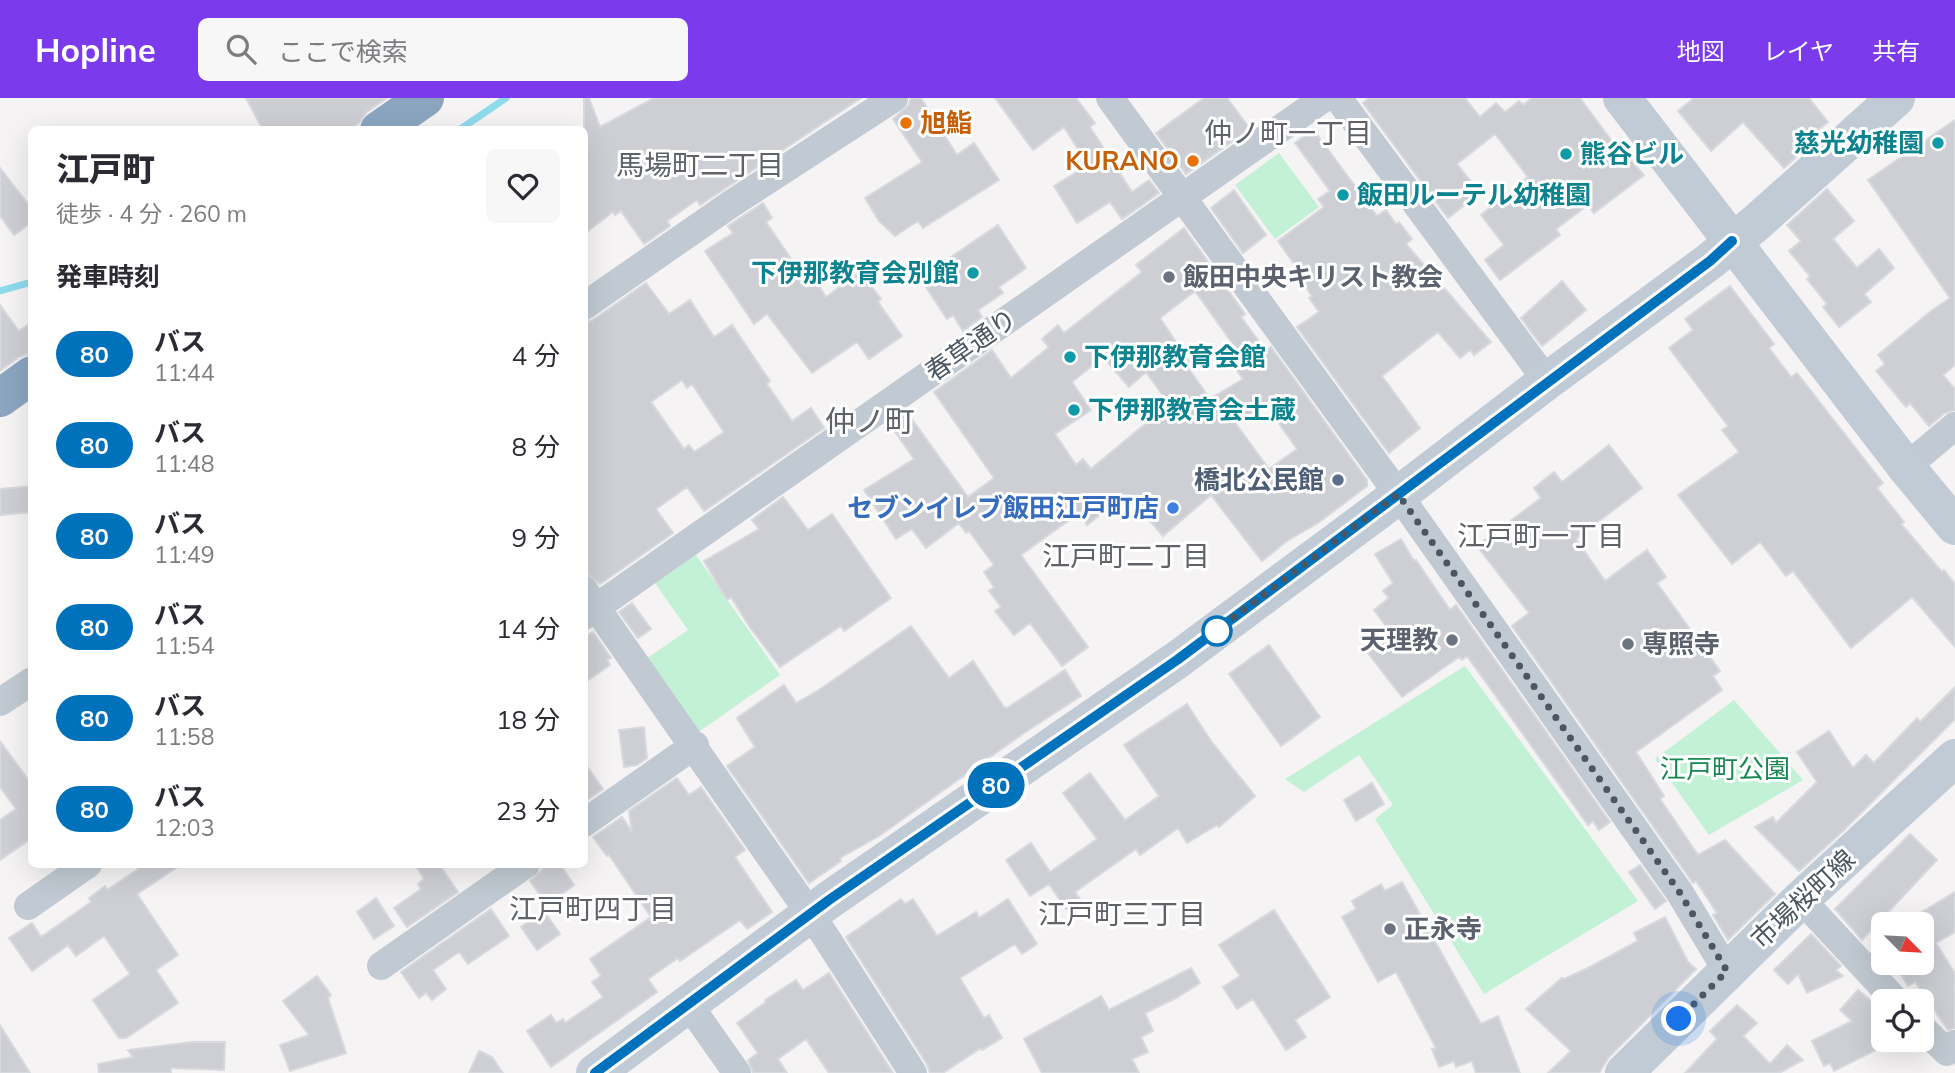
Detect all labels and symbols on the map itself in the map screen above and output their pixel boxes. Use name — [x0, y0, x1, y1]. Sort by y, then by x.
place label: 旭鮨 — [920, 106, 972, 139]
marker: 旭鮨 — [898, 115, 914, 131]
district label: 仲ノ町一丁目 — [1204, 115, 1372, 150]
place label: 慈光幼稚園 — [1794, 126, 1924, 159]
marker: 慈光幼稚園 — [1930, 135, 1946, 151]
place label: 熊谷ビル — [1580, 137, 1684, 170]
place label: KURANO — [1065, 144, 1179, 177]
marker: 熊谷ビル — [1558, 146, 1574, 162]
district label: 馬場町二丁目 — [616, 147, 784, 182]
marker: KURANO — [1185, 153, 1201, 169]
place label: 飯田ルーテル幼稚園 — [1357, 178, 1591, 211]
marker: 飯田ルーテル幼稚園 — [1335, 187, 1351, 203]
place label: 下伊那教育会別館 — [751, 256, 959, 289]
place label: 飯田中央キリスト教会 — [1183, 260, 1443, 293]
marker: 下伊那教育会別館 — [965, 265, 981, 281]
marker: 飯田中央キリスト教会 — [1161, 269, 1177, 285]
street label: 春草通り — [919, 301, 1023, 388]
place label: 下伊那教育会館 — [1084, 340, 1266, 373]
marker: 下伊那教育会館 — [1062, 349, 1078, 365]
place label: 下伊那教育会土蔵 — [1088, 393, 1296, 426]
district label: 仲ノ町 — [825, 402, 915, 440]
marker: 下伊那教育会土蔵 — [1066, 402, 1082, 418]
place label: 橋北公民館 — [1194, 463, 1324, 496]
marker: 橋北公民館 — [1330, 472, 1346, 488]
place label: セブンイレブ飯田江戸町店 — [847, 491, 1159, 524]
marker: セブンイレブ飯田江戸町店 — [1165, 500, 1181, 516]
district label: 江戸町一丁目 — [1457, 518, 1625, 553]
district label: 江戸町二丁目 — [1042, 538, 1210, 573]
unlabelled marker — [1202, 616, 1232, 646]
place label: 天理教 — [1360, 623, 1438, 656]
place label: 専照寺 — [1642, 627, 1720, 660]
marker: 天理教 — [1444, 632, 1460, 648]
marker: 専照寺 — [1620, 636, 1636, 652]
park label: 江戸町公園 — [1660, 752, 1790, 785]
line badge: 80 — [964, 762, 1028, 808]
street label: 市場桜町線 — [1744, 842, 1861, 955]
district label: 江戸町四丁目 — [509, 891, 677, 926]
district label: 江戸町三丁目 — [1038, 896, 1206, 931]
place label: 正永寺 — [1404, 912, 1482, 945]
north arrow — [1871, 912, 1934, 975]
marker: 正永寺 — [1382, 921, 1398, 937]
your location — [1661, 1001, 1696, 1036]

